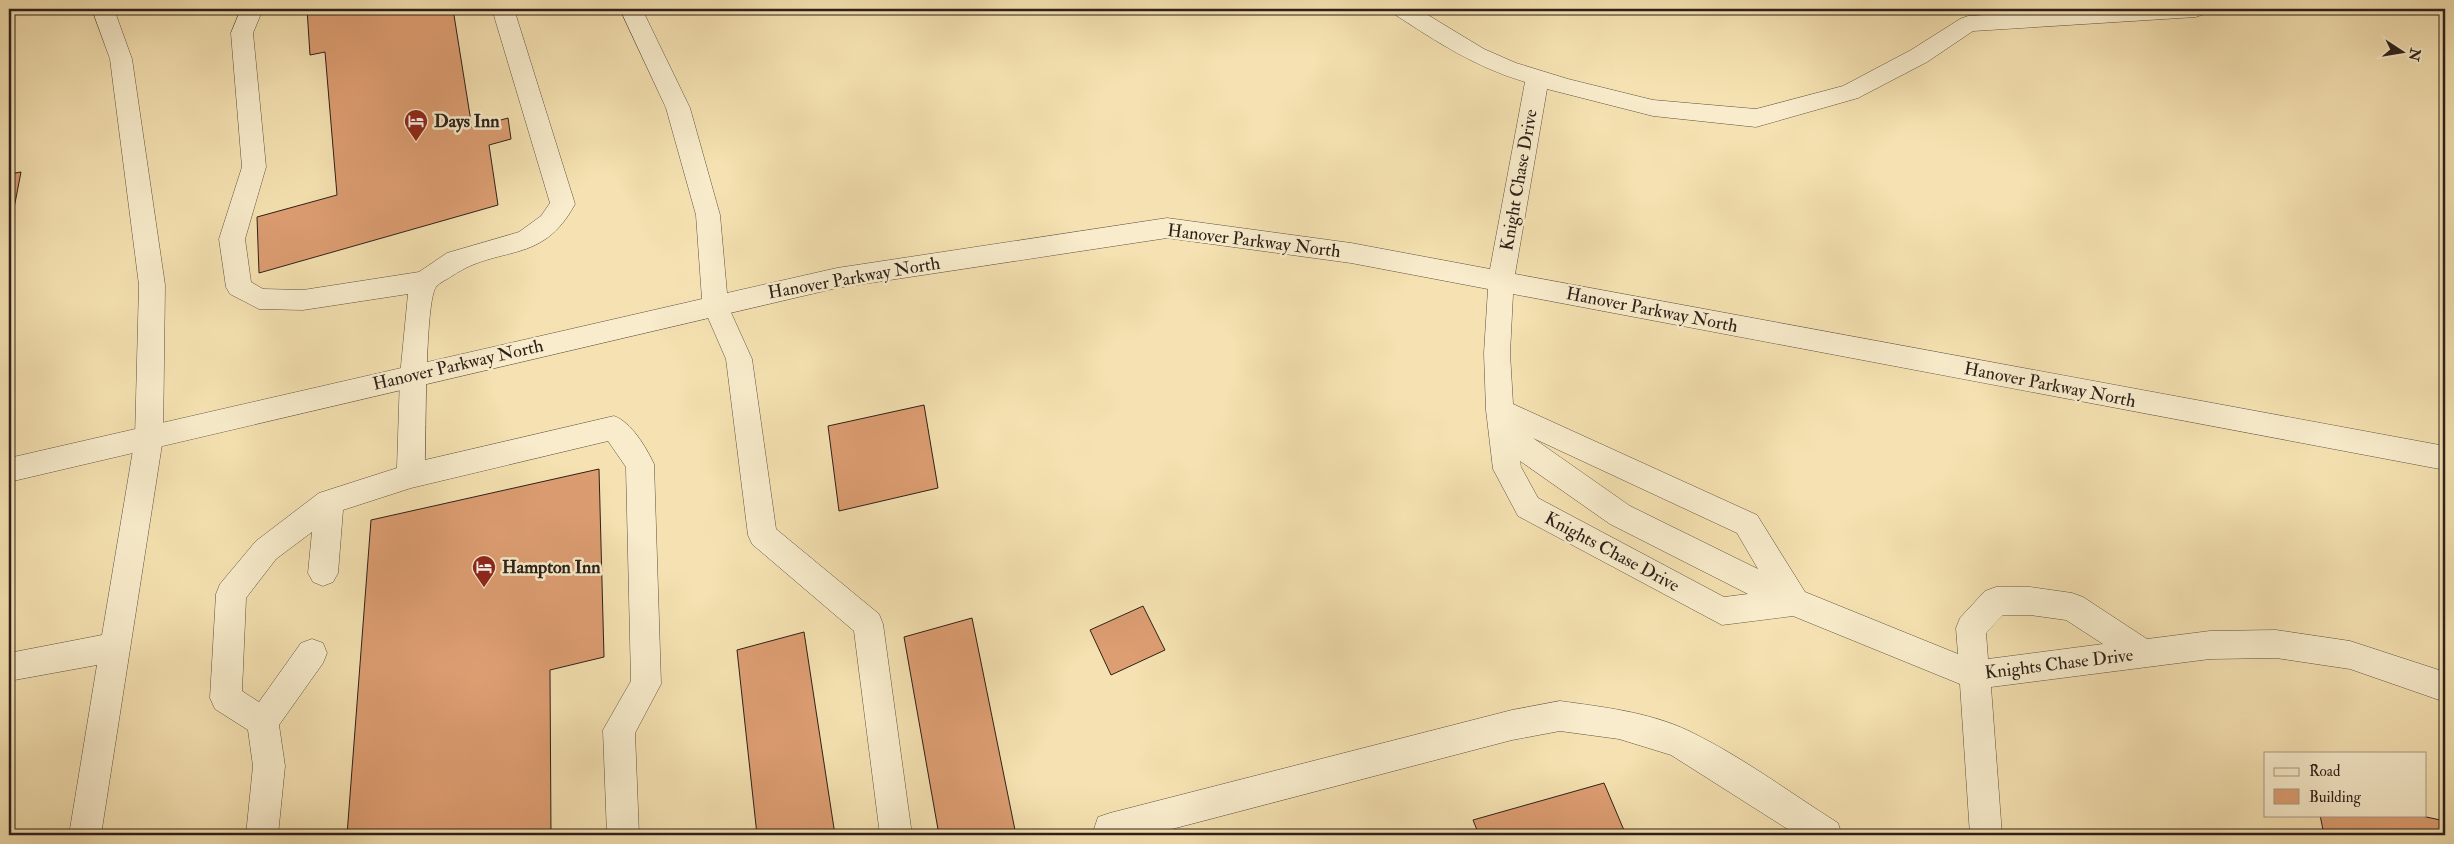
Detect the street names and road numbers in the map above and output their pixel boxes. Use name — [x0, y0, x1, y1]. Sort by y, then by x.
street label: Knight Chase Drive — [1495, 107, 1543, 253]
street label: Hanover Parkway North — [1166, 219, 1343, 263]
street label: Hanover Parkway North — [766, 251, 942, 304]
street label: Hanover Parkway North — [1564, 282, 1740, 338]
street label: Hanover Parkway North — [370, 334, 546, 396]
street label: Hanover Parkway North — [1962, 357, 2138, 413]
street label: Knights Chase Drive — [1541, 507, 1684, 597]
street label: Knights Chase Drive — [1983, 643, 2135, 685]

